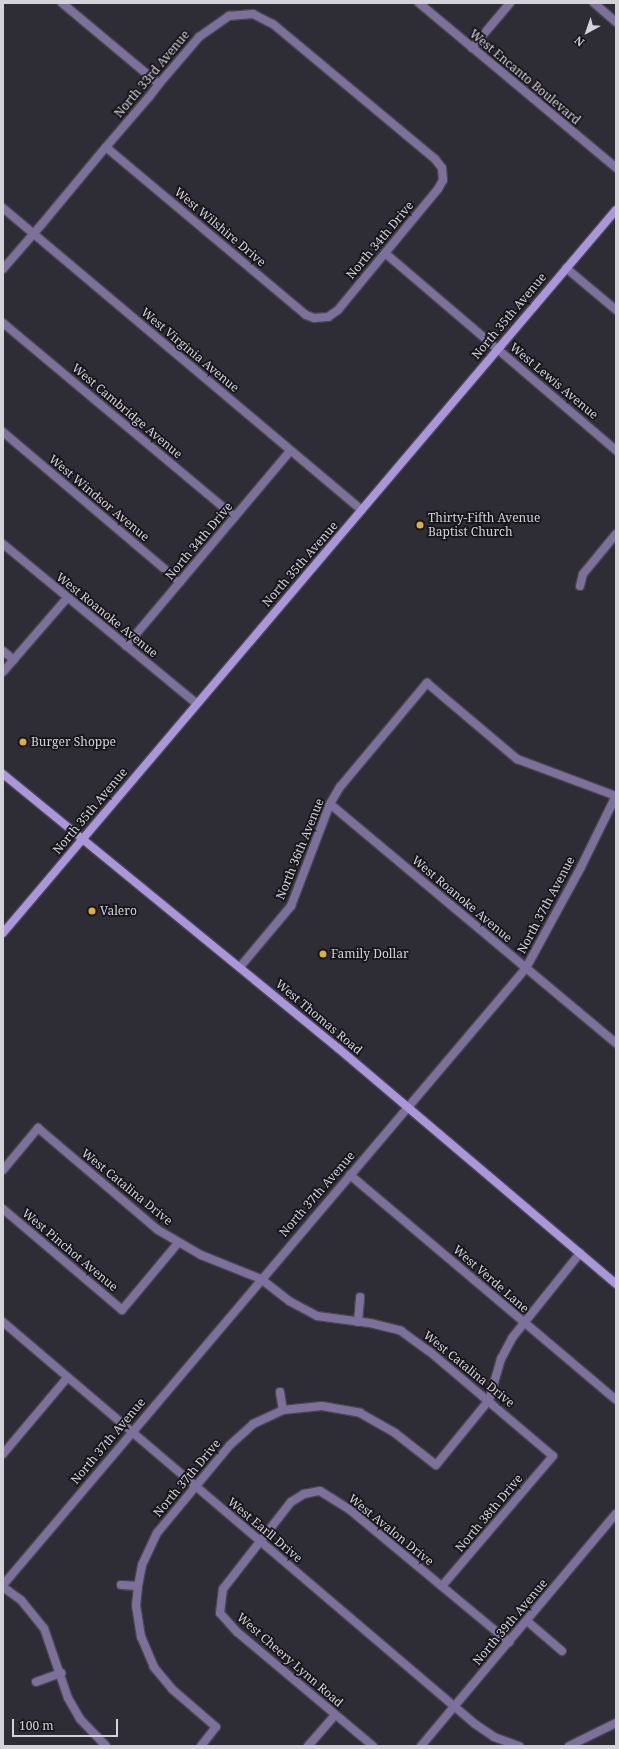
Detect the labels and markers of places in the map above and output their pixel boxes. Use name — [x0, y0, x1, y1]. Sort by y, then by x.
place label: Thirty-Fifth Avenue Baptist Church — [428, 511, 540, 539]
marker: Thirty-Fifth Avenue Baptist Church — [415, 520, 425, 530]
place label: Burger Shoppe — [31, 735, 116, 749]
marker: Burger Shoppe — [18, 737, 28, 747]
place label: Valero — [100, 904, 137, 918]
marker: Valero — [87, 906, 97, 916]
place label: Family Dollar — [331, 947, 409, 961]
marker: Family Dollar — [318, 949, 328, 959]

